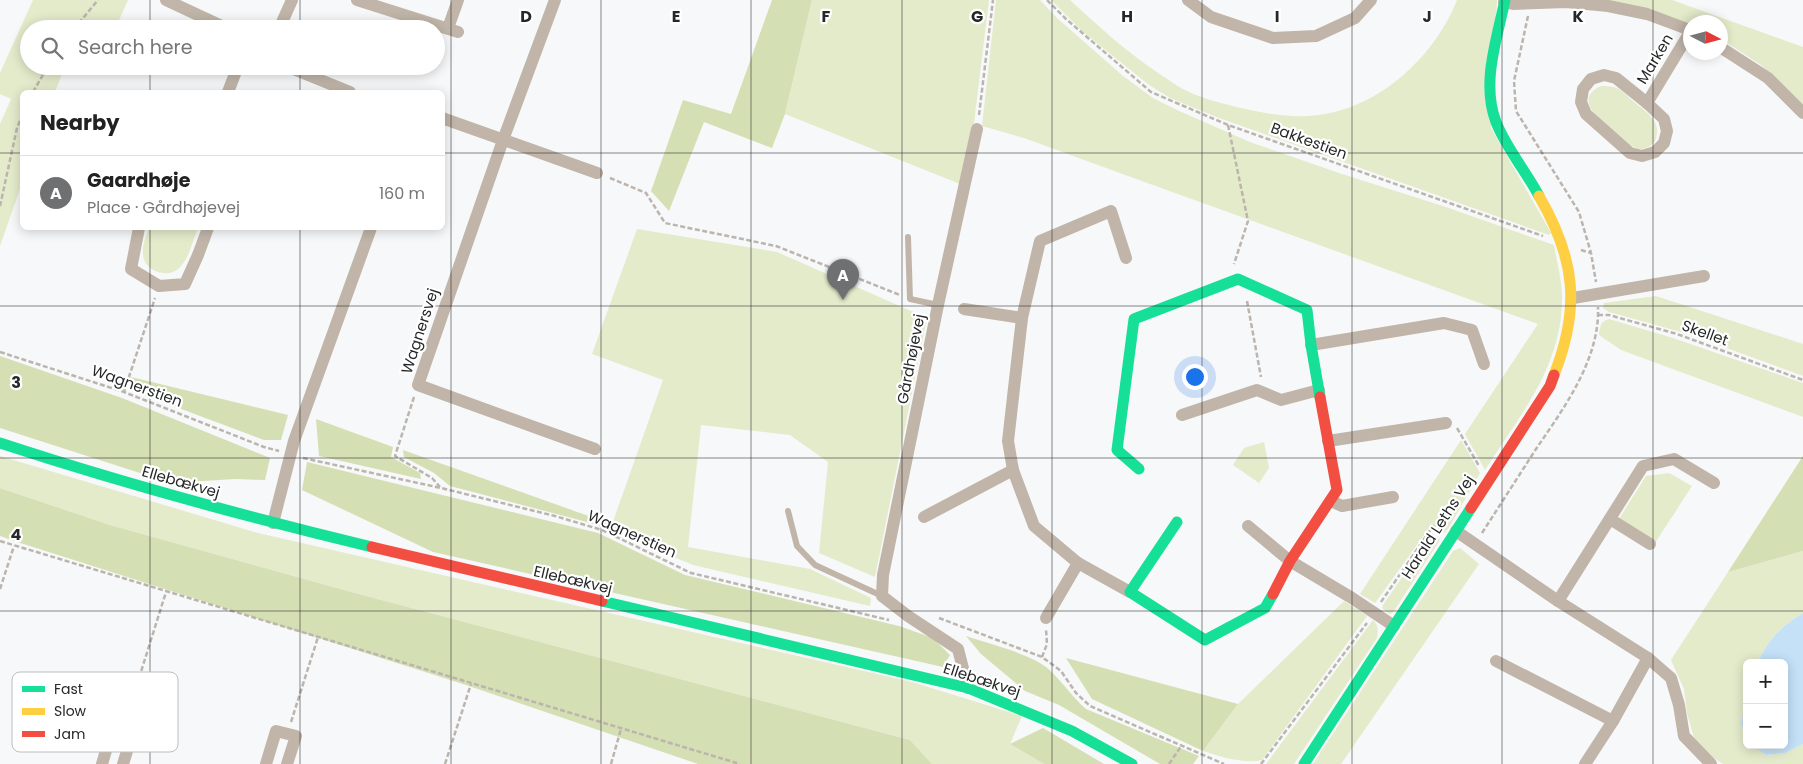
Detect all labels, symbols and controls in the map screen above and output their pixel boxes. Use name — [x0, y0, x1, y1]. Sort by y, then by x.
text: D — [520, 5, 532, 28]
text: E — [672, 5, 680, 28]
text: F — [822, 5, 831, 28]
text: G — [971, 5, 983, 28]
text: H — [1121, 5, 1133, 28]
text: I — [1275, 5, 1279, 28]
text: J — [1422, 5, 1432, 28]
text: K — [1572, 5, 1584, 28]
north arrow — [1683, 15, 1728, 60]
search box — [20, 20, 445, 75]
street label: Marken — [1631, 30, 1678, 88]
icon: search — [38, 34, 66, 62]
text: Search here — [78, 34, 192, 61]
text: Nearby — [40, 108, 120, 137]
street label: Bakkestien — [1268, 117, 1350, 164]
text: Gaardhøje — [87, 167, 190, 194]
text: A — [50, 182, 62, 205]
text: 160 m — [379, 182, 425, 205]
text: Place · Gårdhøjevej — [87, 196, 240, 219]
pin: A — [827, 259, 859, 300]
street label: Wagnersvej — [396, 285, 443, 376]
street label: Gårdhøjevej — [892, 312, 930, 406]
street label: Skellet — [1679, 314, 1731, 351]
street label: Wagnerstien — [89, 359, 186, 412]
your location — [1182, 364, 1208, 390]
text: 3 — [11, 371, 21, 394]
street label: Ellebækvej — [140, 460, 223, 503]
street label: Harald Leths Vej — [1396, 471, 1479, 583]
street label: Wagnerstien — [584, 505, 680, 563]
text: 4 — [11, 523, 22, 546]
street label: Ellebækvej — [532, 560, 615, 599]
street label: Ellebækvej — [941, 657, 1024, 702]
map controls — [1743, 659, 1788, 749]
button: + — [1743, 659, 1788, 704]
legend — [12, 672, 178, 752]
text: Fast — [54, 679, 83, 699]
text: Slow — [54, 701, 87, 721]
button: − — [1743, 704, 1788, 749]
text: Jam — [54, 724, 85, 744]

